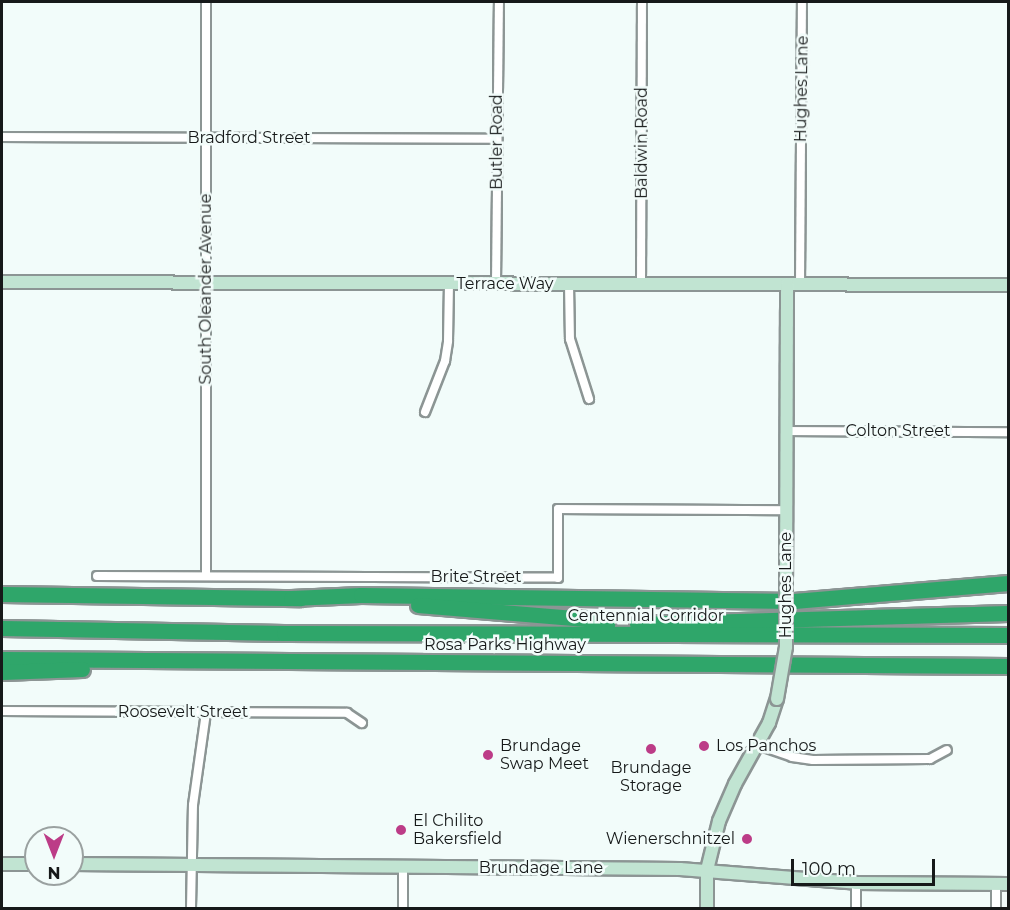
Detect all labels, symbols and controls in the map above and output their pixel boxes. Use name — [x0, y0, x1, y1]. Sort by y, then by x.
street label: Hughes Lane — [791, 36, 813, 142]
street label: Baldwin Road — [632, 87, 652, 199]
street label: Butler Road — [487, 94, 507, 190]
street label: Bradford Street — [187, 128, 311, 148]
street label: South Oleander Avenue — [196, 193, 216, 385]
street label: Terrace Way — [457, 274, 553, 294]
street label: Colton Street — [846, 421, 950, 441]
street label: Hughes Lane — [776, 532, 796, 638]
street label: Brite Street — [431, 567, 521, 587]
street label: Centennial Corridor — [568, 606, 724, 626]
street label: Rosa Parks Highway — [424, 635, 586, 655]
street label: Roosevelt Street — [118, 702, 248, 722]
place label: Brundage Swap Meet — [500, 736, 589, 774]
place label: Los Panchos — [716, 736, 816, 756]
marker: Los Panchos — [697, 739, 711, 753]
marker: Brundage Storage — [644, 742, 658, 756]
marker: Brundage Swap Meet — [481, 748, 495, 762]
place label: Brundage Storage — [611, 758, 691, 796]
place label: El Chilito Bakersfield — [413, 811, 502, 849]
marker: El Chilito Bakersfield — [394, 823, 408, 837]
north arrow — [24, 826, 84, 886]
place label: Wienerschnitzel — [606, 829, 735, 849]
marker: Wienerschnitzel — [740, 832, 754, 846]
scale bar — [794, 847, 938, 885]
street label: Brundage Lane — [479, 858, 603, 878]
text: 100 m — [802, 858, 856, 880]
text: N — [48, 863, 60, 882]

